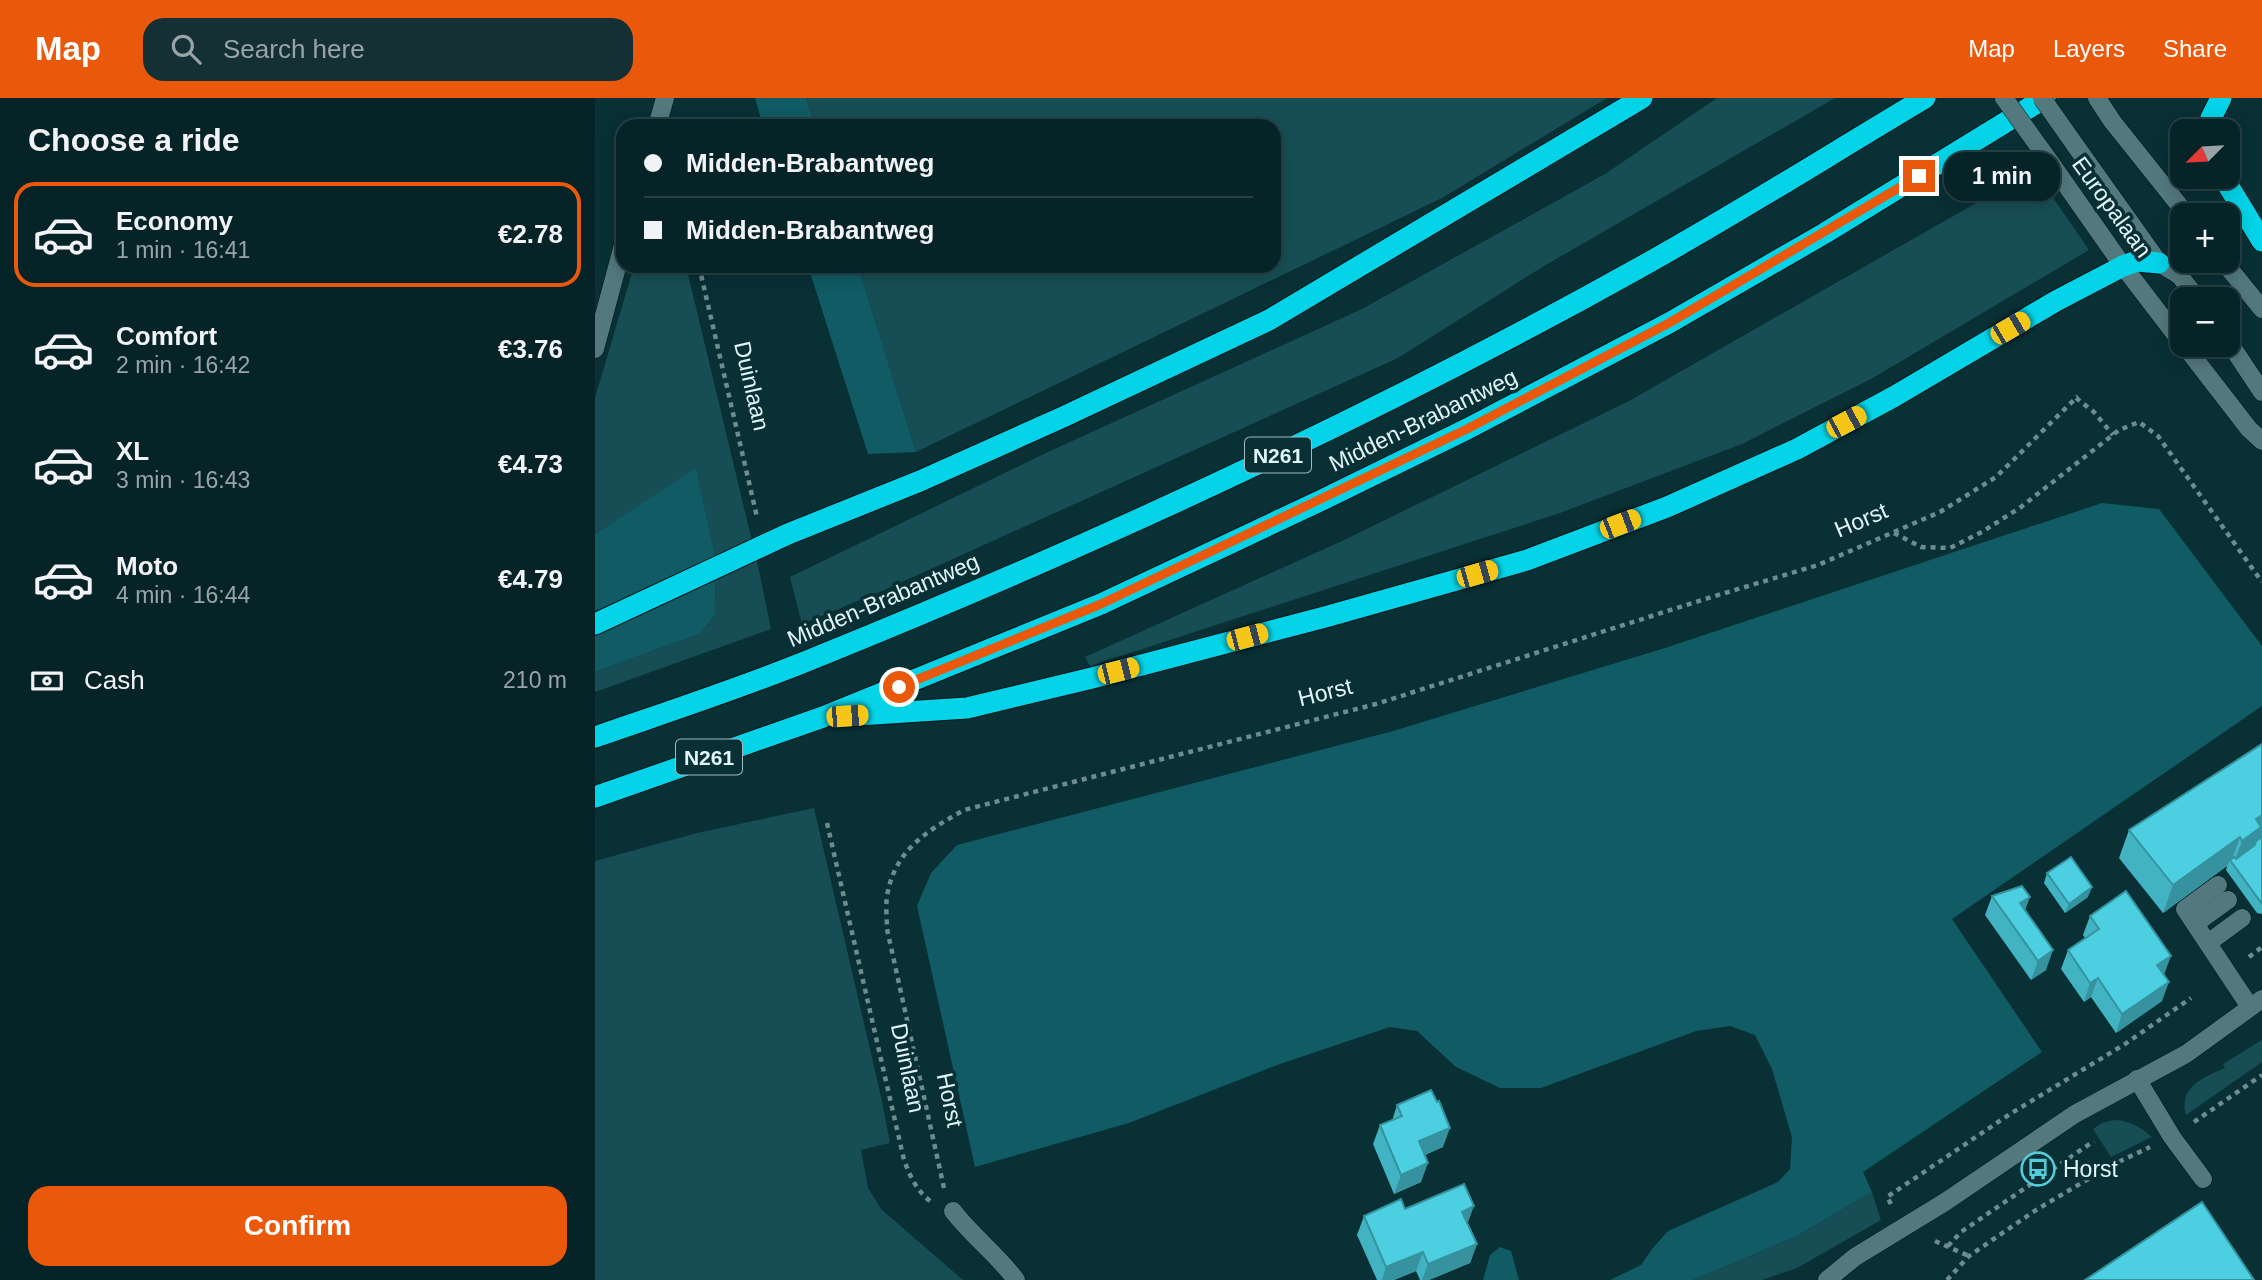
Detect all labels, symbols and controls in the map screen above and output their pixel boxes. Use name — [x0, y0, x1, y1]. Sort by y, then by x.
search box — [143, 18, 633, 81]
text: Map — [35, 30, 101, 67]
icon: search — [167, 30, 205, 68]
text: Search here — [223, 34, 365, 64]
text: Map — [1968, 35, 2015, 62]
text: Layers — [2053, 35, 2125, 62]
text: Share — [2163, 35, 2227, 62]
north arrow — [2170, 119, 2240, 189]
map controls — [2170, 119, 2240, 357]
text: Choose a ride — [28, 122, 240, 158]
text: Midden-Brabantweg — [686, 148, 934, 178]
callout: 1 min — [1943, 152, 2059, 200]
street label: Europalaan — [2067, 152, 2157, 262]
route end — [1903, 160, 1935, 192]
text: 1 min — [1972, 163, 2032, 189]
icon: car — [32, 203, 95, 266]
button: + — [2170, 203, 2240, 273]
text: Economy — [116, 206, 233, 236]
text: Midden-Brabantweg — [686, 215, 934, 245]
text: €2.78 — [498, 219, 563, 249]
text: 1 min · 16:41 — [116, 237, 250, 263]
button: − — [2170, 287, 2240, 357]
car — [1987, 308, 2034, 348]
icon: car — [32, 318, 95, 381]
text: Comfort — [116, 321, 217, 351]
text: €3.76 — [498, 334, 563, 364]
street label: Duinlaan — [729, 339, 775, 433]
text: 2 min · 16:42 — [116, 352, 250, 378]
street label: Midden-Brabantweg — [1325, 363, 1521, 477]
car — [1823, 403, 1870, 441]
icon: car — [32, 433, 95, 496]
text: XL — [116, 436, 149, 466]
road number: N261 — [1245, 438, 1311, 472]
text: €4.73 — [498, 449, 563, 479]
text: 3 min · 16:43 — [116, 467, 250, 493]
street label: Horst — [1831, 497, 1892, 543]
car — [1597, 507, 1644, 541]
icon: car — [32, 548, 95, 611]
street label: Midden-Brabantweg — [783, 548, 983, 652]
text: Moto — [116, 551, 178, 581]
car — [1454, 558, 1501, 590]
text: €4.79 — [498, 564, 563, 594]
text: 4 min · 16:44 — [116, 582, 250, 608]
car — [1224, 621, 1271, 653]
car — [1096, 656, 1141, 686]
icon: cash — [28, 662, 66, 700]
text: Cash — [84, 665, 145, 695]
text: 210 m — [503, 667, 567, 693]
route start — [883, 671, 915, 703]
street label: Horst — [1295, 673, 1355, 711]
car — [826, 704, 869, 728]
road number: N261 — [676, 740, 742, 774]
street label: Duinlaan — [886, 1021, 930, 1115]
street label: Horst — [932, 1070, 969, 1130]
bus stop icon: Horst — [2019, 1150, 2057, 1188]
place label: Horst — [2063, 1156, 2119, 1182]
button: Confirm — [28, 1186, 567, 1266]

